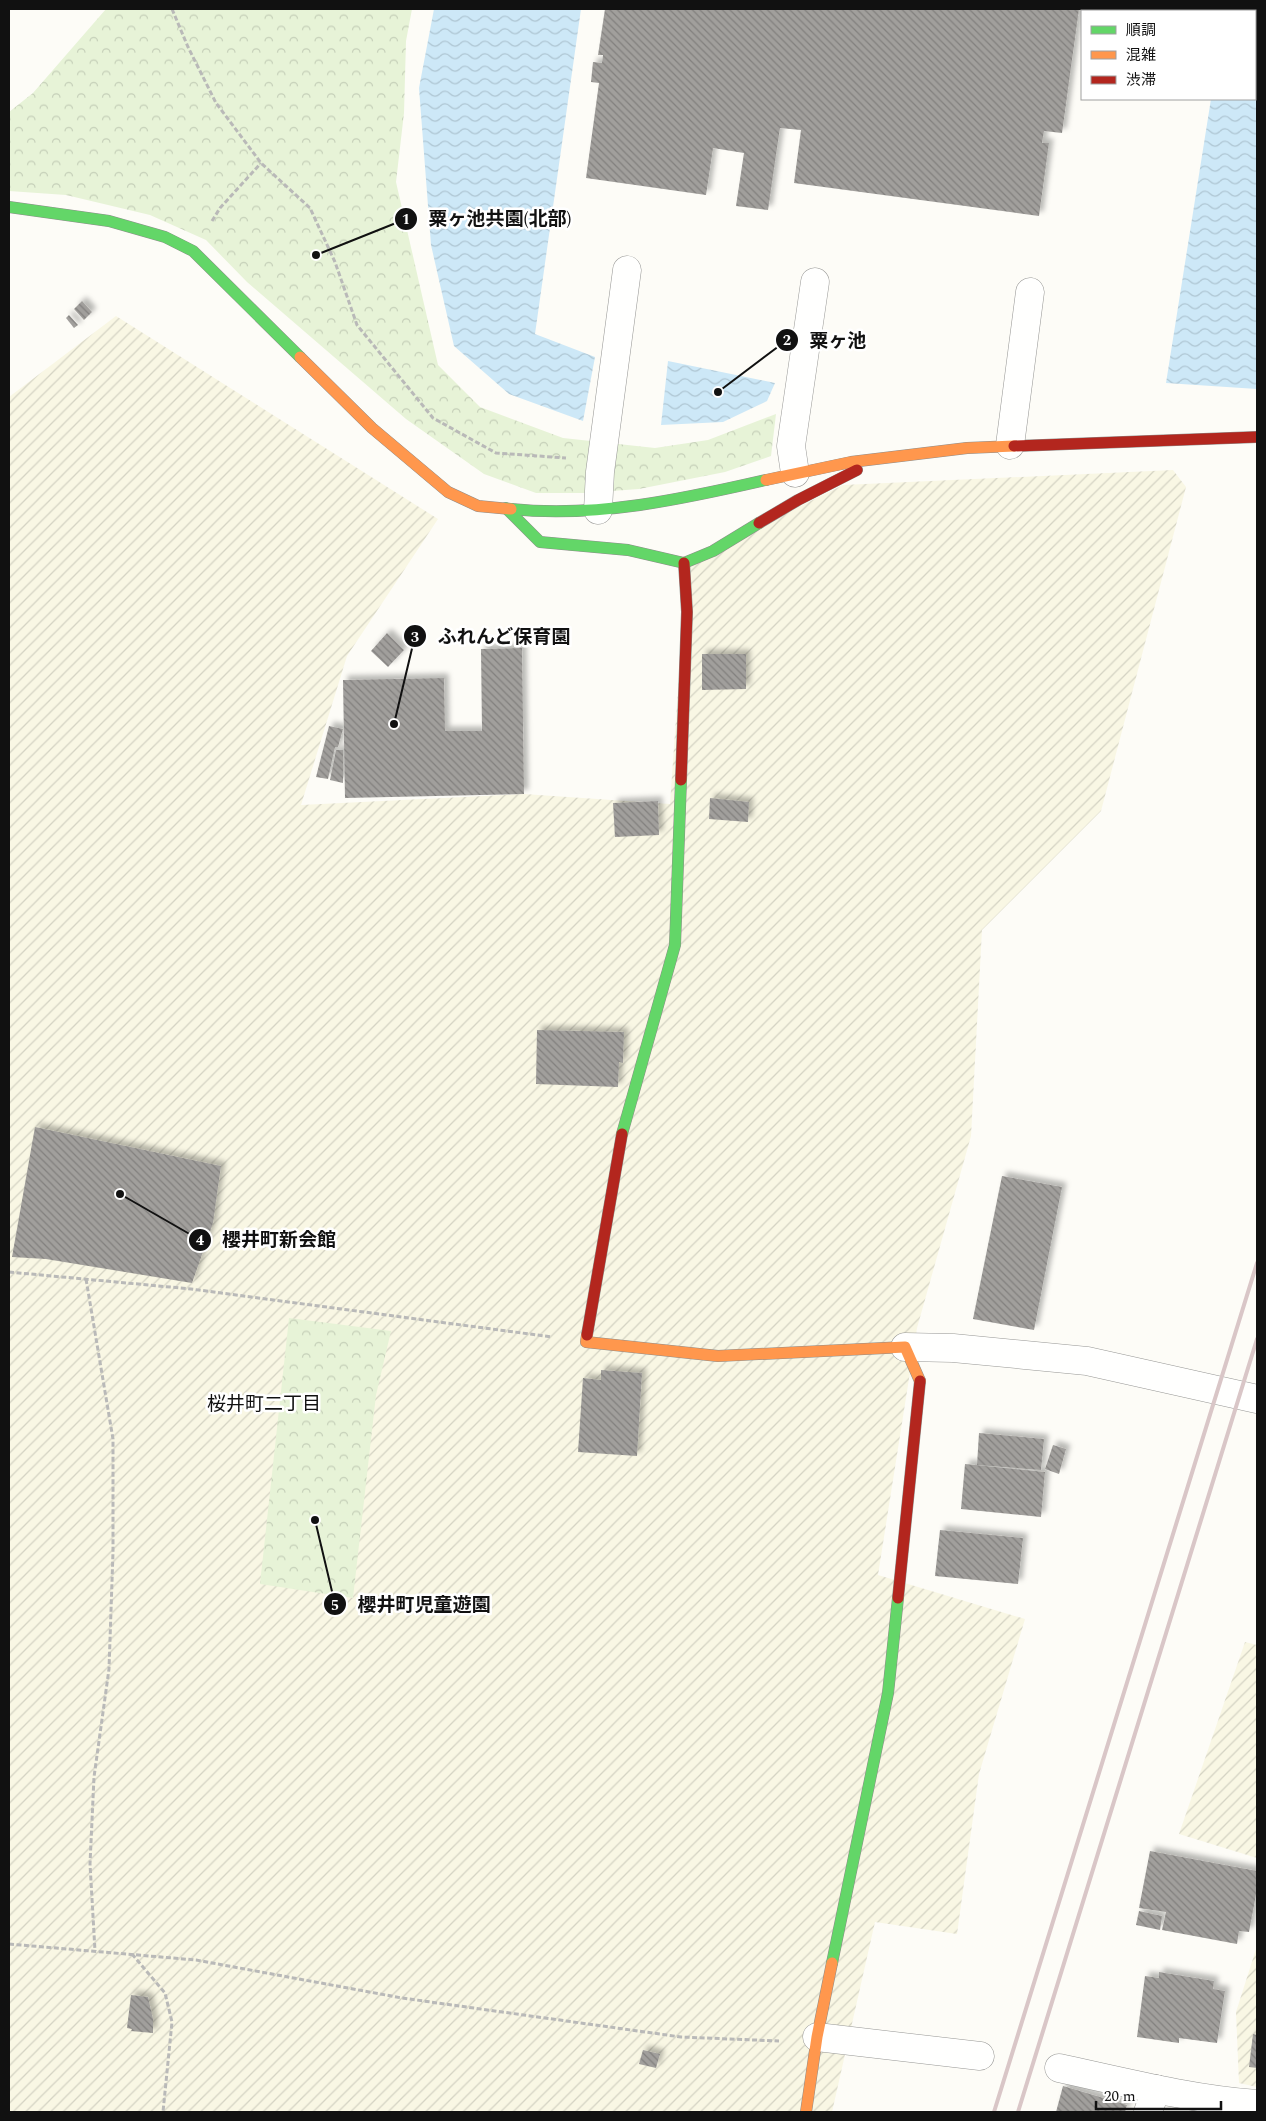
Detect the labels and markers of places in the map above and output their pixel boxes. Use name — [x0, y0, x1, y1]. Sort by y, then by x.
callout: 粟ヶ池共園(北部) — [393, 202, 581, 236]
callout: 粟ヶ池 — [775, 323, 877, 357]
callout: ふれんど保育園 — [403, 619, 581, 653]
callout: 櫻井町新会館 — [187, 1223, 346, 1257]
callout: 櫻井町児童遊園 — [323, 1587, 501, 1621]

